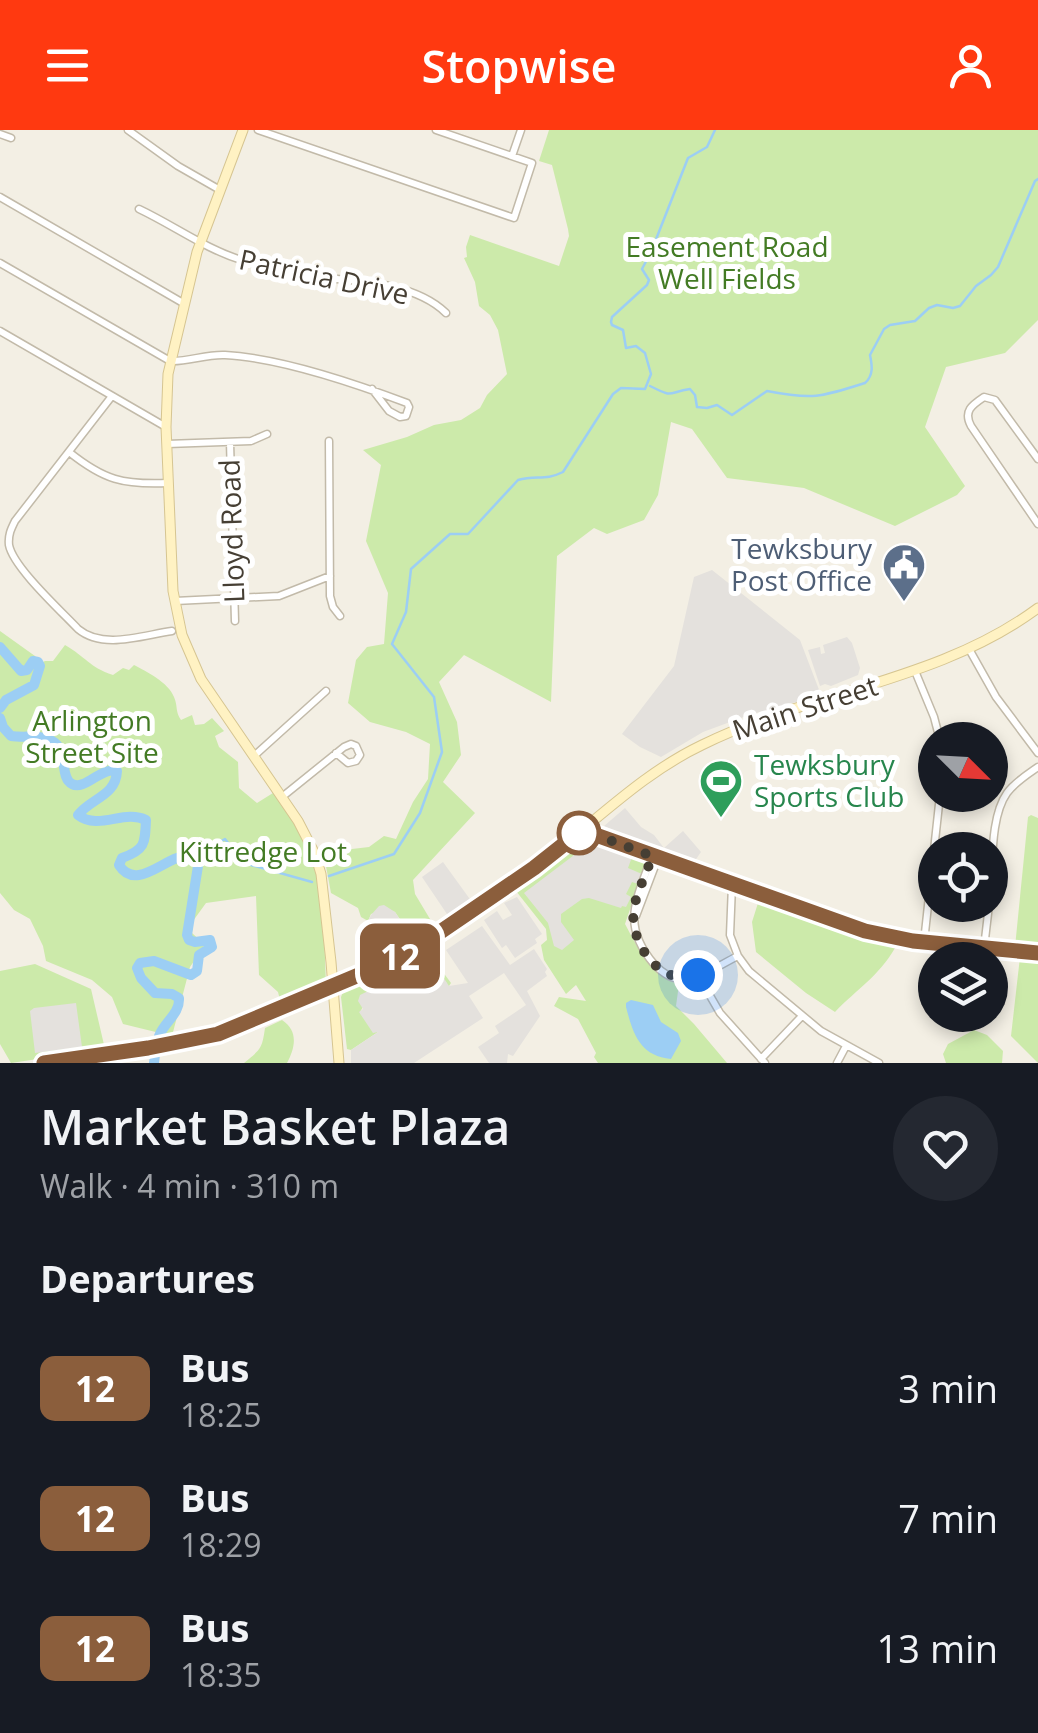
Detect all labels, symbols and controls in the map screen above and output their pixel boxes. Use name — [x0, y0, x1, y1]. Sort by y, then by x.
text: Stopwise — [421, 35, 617, 96]
icon: menu — [40, 38, 95, 93]
icon: person — [943, 38, 998, 93]
park label: Easement Road Well Fields — [625, 227, 829, 297]
street label: Patricia Drive — [236, 239, 413, 313]
street label: Lloyd Road — [210, 459, 252, 604]
place label: Tewksbury Post Office — [731, 529, 873, 599]
public building icon: Tewksbury Post Office — [881, 542, 927, 603]
street label: Main Street — [727, 666, 882, 748]
park label: Arlington Street Site — [25, 701, 159, 771]
north arrow — [918, 722, 1008, 812]
map controls — [918, 722, 1008, 1032]
place label: Tewksbury Sports Club — [754, 745, 904, 815]
sports icon: Tewksbury Sports Club — [698, 758, 744, 819]
unlabelled marker — [558, 812, 600, 854]
park label: Kittredge Lot — [179, 832, 347, 870]
button: locate — [918, 832, 1008, 922]
line badge: 12 — [355, 924, 445, 988]
text: 12 — [380, 933, 420, 980]
button: layers — [918, 942, 1008, 1032]
your location — [673, 950, 723, 1000]
text: Market Basket Plaza — [40, 1094, 510, 1159]
button: heart — [893, 1096, 998, 1201]
text: Walk · 4 min · 310 m — [40, 1164, 339, 1207]
text: Departures — [40, 1252, 255, 1304]
text: Bus — [180, 1341, 249, 1393]
text: 3 min — [898, 1362, 998, 1414]
text: 12 — [75, 1365, 115, 1412]
text: 18:25 — [180, 1393, 262, 1436]
text: Bus — [180, 1471, 249, 1523]
text: 7 min — [898, 1492, 998, 1544]
text: 12 — [75, 1495, 115, 1542]
text: 18:29 — [180, 1523, 262, 1566]
text: Bus — [180, 1601, 249, 1653]
text: 13 min — [877, 1622, 998, 1674]
text: 12 — [75, 1625, 115, 1672]
text: 18:35 — [180, 1653, 262, 1696]

